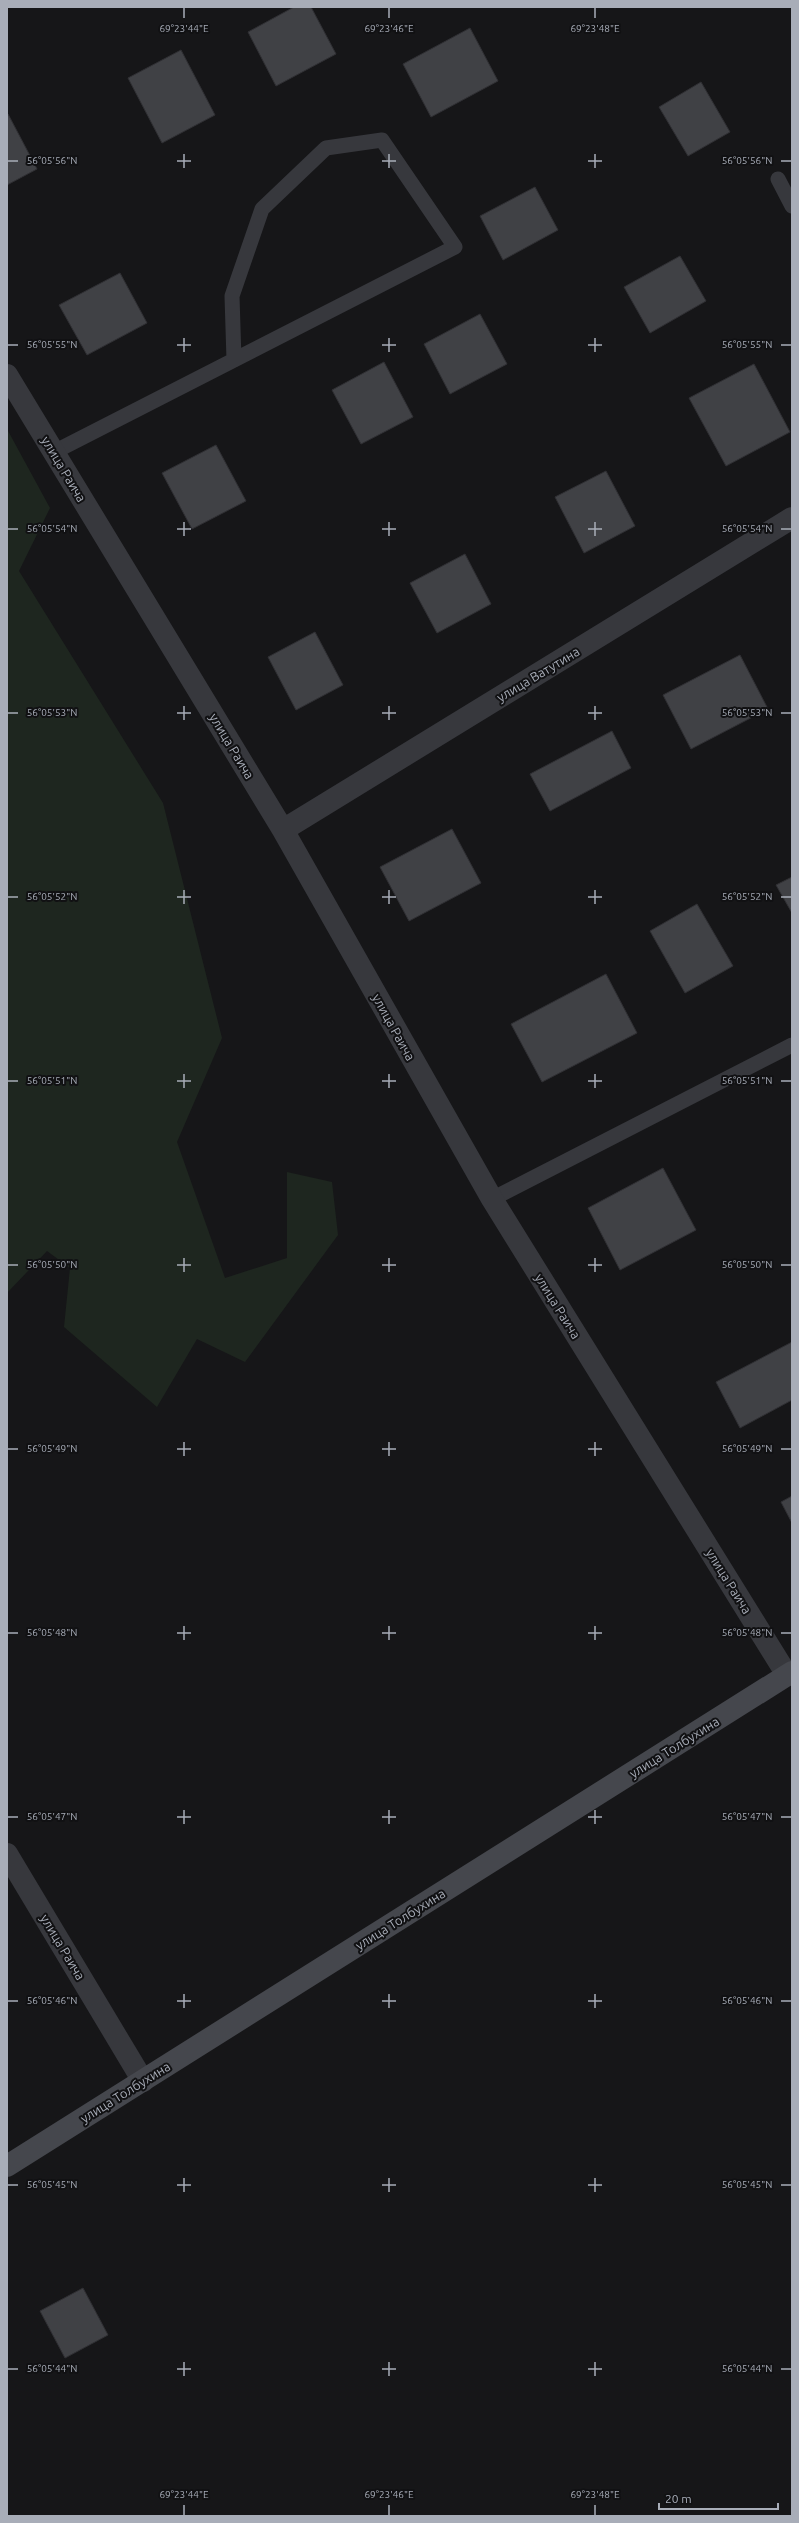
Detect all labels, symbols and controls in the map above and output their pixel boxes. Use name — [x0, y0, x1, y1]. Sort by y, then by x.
text: 69°23'44"E — [159, 23, 209, 34]
text: 69°23'46"E — [364, 23, 414, 34]
text: 69°23'48"E — [570, 23, 620, 34]
text: 56°05'56"N — [27, 155, 77, 166]
text: 56°05'56"N — [722, 155, 772, 166]
text: 56°05'55"N — [27, 339, 77, 350]
text: 56°05'55"N — [722, 339, 772, 350]
street label: улица Раича — [39, 434, 89, 504]
text: 56°05'54"N — [27, 523, 77, 534]
text: 56°05'54"N — [722, 523, 772, 534]
street label: улица Ватутина — [494, 644, 582, 704]
text: 56°05'53"N — [27, 707, 77, 718]
text: 56°05'53"N — [722, 707, 772, 718]
street label: улица Раича — [207, 711, 257, 781]
text: 56°05'52"N — [27, 891, 77, 902]
text: 56°05'52"N — [722, 891, 772, 902]
street label: улица Раича — [370, 991, 418, 1063]
text: 56°05'51"N — [27, 1075, 77, 1086]
text: 56°05'51"N — [722, 1075, 772, 1086]
text: 56°05'50"N — [27, 1259, 77, 1270]
text: 56°05'50"N — [722, 1259, 772, 1270]
street label: улица Раича — [532, 1271, 584, 1341]
text: 56°05'49"N — [27, 1443, 77, 1454]
text: 56°05'49"N — [722, 1443, 772, 1454]
street label: улица Раича — [703, 1546, 755, 1616]
text: 56°05'48"N — [27, 1627, 77, 1638]
text: 56°05'48"N — [722, 1627, 772, 1638]
street label: улица Толбухина — [627, 1714, 721, 1780]
text: 56°05'47"N — [27, 1811, 77, 1822]
text: 56°05'47"N — [722, 1811, 772, 1822]
street label: улица Толбухина — [353, 1886, 447, 1952]
street label: улица Раича — [38, 1912, 88, 1982]
text: 56°05'46"N — [27, 1995, 77, 2006]
text: 56°05'46"N — [722, 1995, 772, 2006]
street label: улица Толбухина — [78, 2059, 172, 2125]
text: 56°05'45"N — [27, 2179, 77, 2190]
text: 56°05'45"N — [722, 2179, 772, 2190]
text: 56°05'44"N — [27, 2363, 77, 2374]
text: 56°05'44"N — [722, 2363, 772, 2374]
scale bar — [659, 2485, 778, 2511]
text: 69°23'44"E — [159, 2489, 209, 2500]
text: 69°23'46"E — [364, 2489, 414, 2500]
text: 69°23'48"E — [570, 2489, 620, 2500]
text: 20 m — [665, 2492, 692, 2505]

